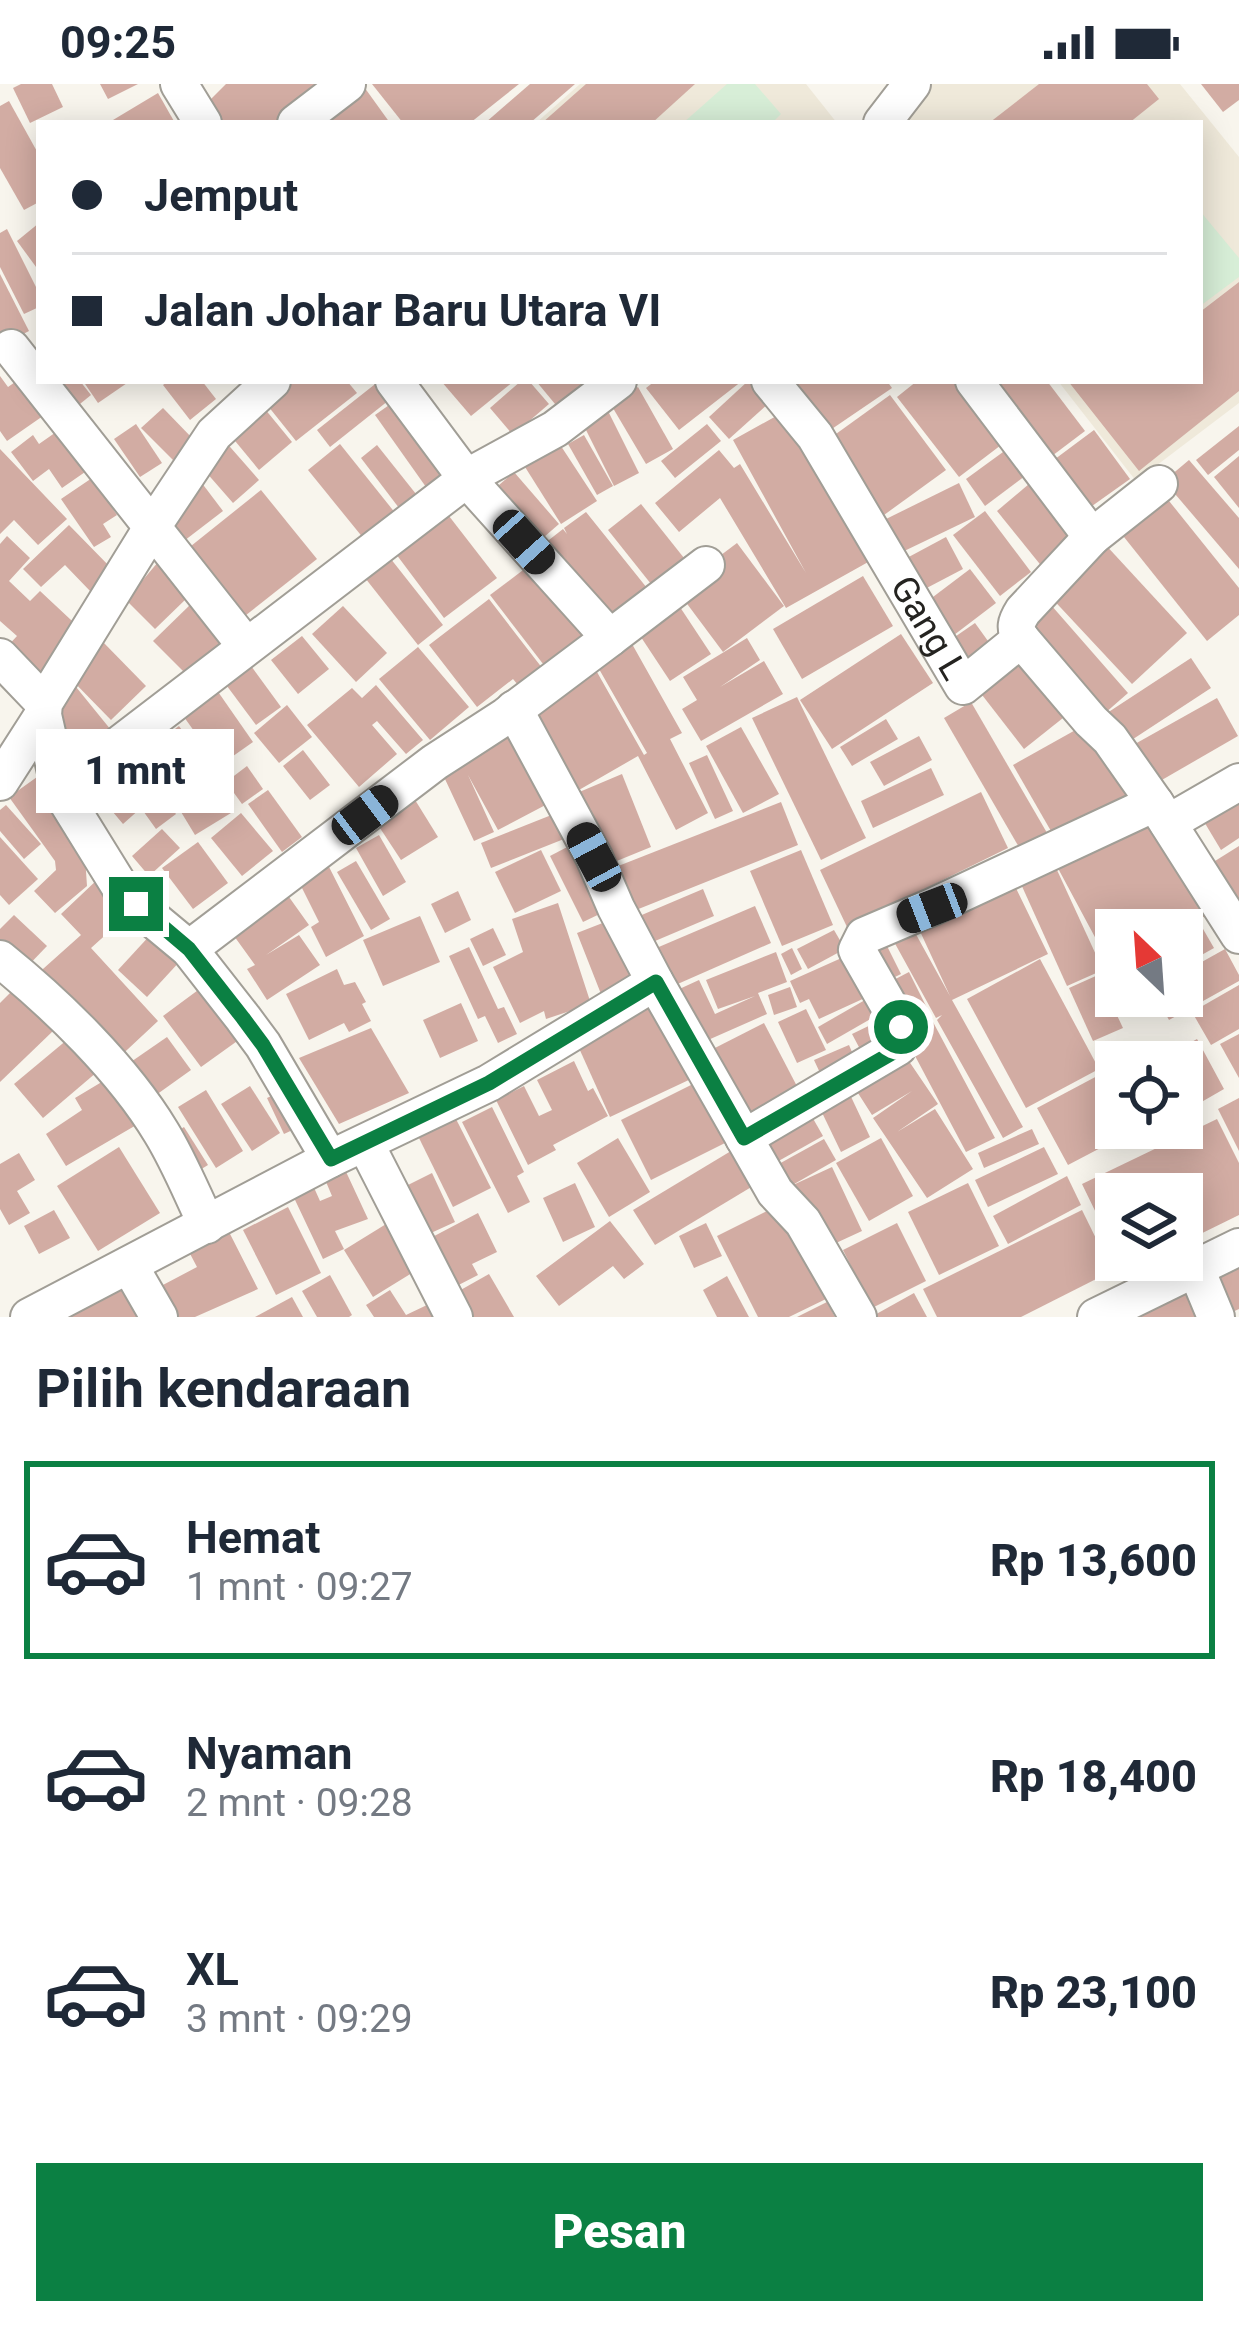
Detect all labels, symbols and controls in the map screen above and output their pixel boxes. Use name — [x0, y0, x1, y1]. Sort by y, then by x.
text: 09:25 — [60, 16, 176, 69]
text: Jemput — [144, 169, 298, 222]
text: Jalan Johar Baru Utara VI — [144, 284, 661, 337]
car — [487, 503, 561, 581]
street label: Gang L — [882, 569, 975, 687]
callout: 1 mnt — [37, 730, 235, 814]
text: 1 mnt — [84, 748, 186, 794]
car — [325, 779, 405, 851]
car — [561, 817, 627, 897]
route end — [109, 877, 163, 931]
car — [892, 878, 972, 938]
north arrow — [1095, 909, 1203, 1017]
map controls — [1095, 909, 1203, 1281]
route start — [874, 1000, 928, 1054]
button: locate — [1095, 1041, 1203, 1149]
button: layers — [1095, 1173, 1203, 1281]
text: Pilih kendaraan — [36, 1357, 411, 1420]
icon: car — [42, 1506, 150, 1614]
text: Hemat — [186, 1511, 320, 1564]
text: Rp 13,600 — [990, 1534, 1197, 1587]
text: 1 mnt · 09:27 — [186, 1564, 413, 1610]
icon: car — [42, 1722, 150, 1830]
text: Nyaman — [186, 1727, 352, 1780]
text: Rp 18,400 — [990, 1750, 1197, 1803]
text: 2 mnt · 09:28 — [186, 1780, 413, 1826]
icon: car — [42, 1938, 150, 2046]
text: XL — [186, 1943, 239, 1996]
text: Rp 23,100 — [990, 1966, 1197, 2019]
text: 3 mnt · 09:29 — [186, 1996, 413, 2042]
button: Pesan — [36, 2163, 1203, 2301]

